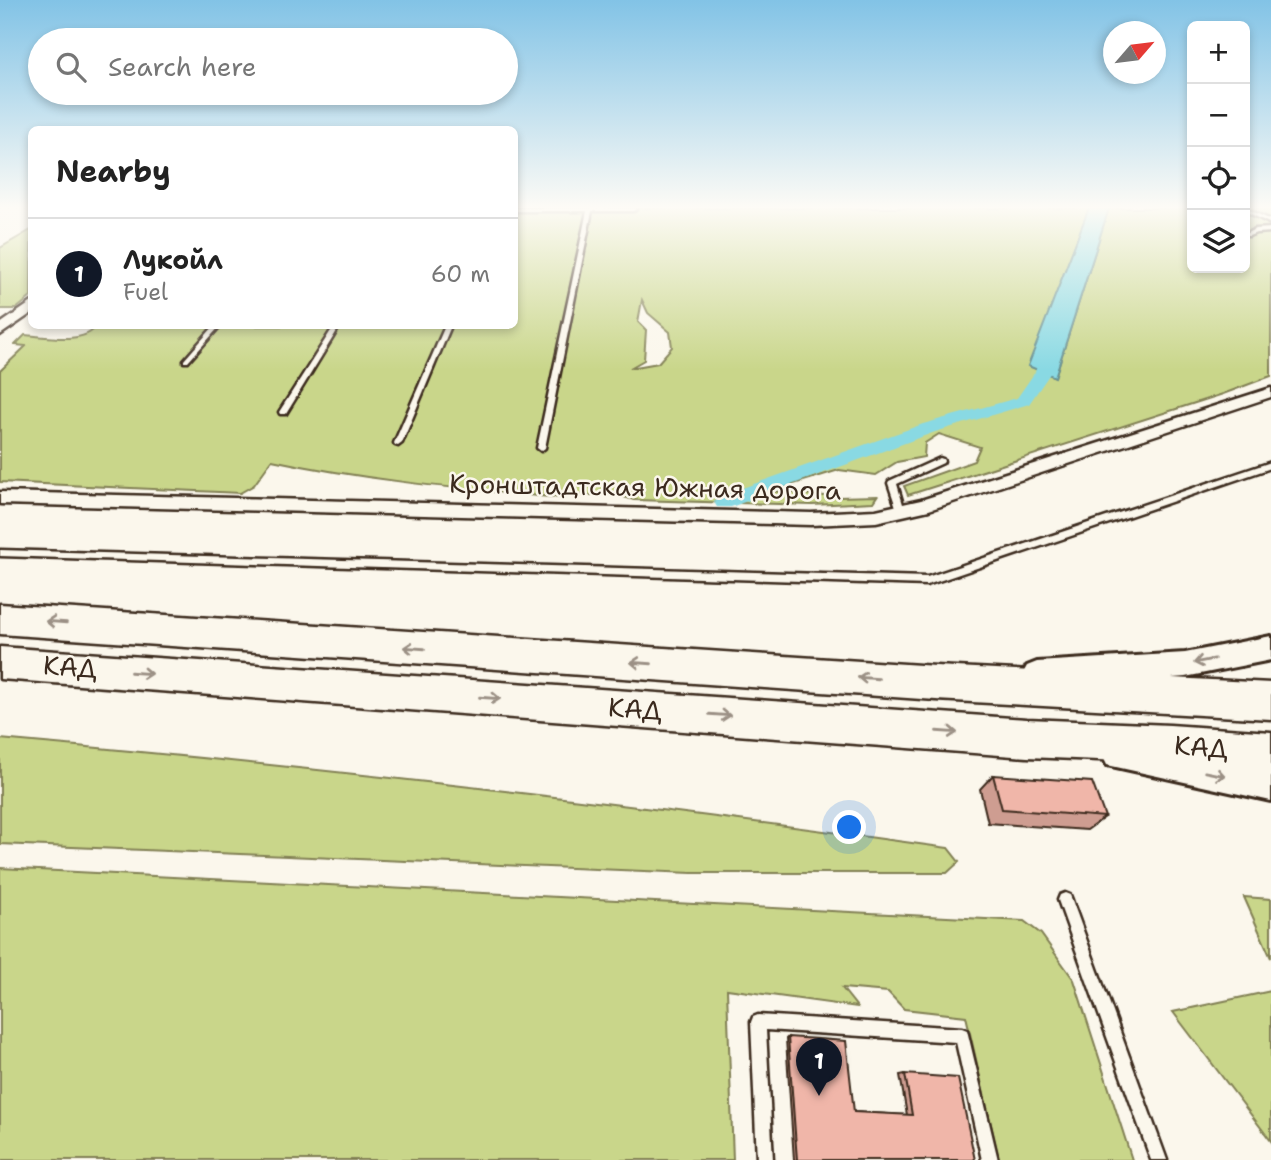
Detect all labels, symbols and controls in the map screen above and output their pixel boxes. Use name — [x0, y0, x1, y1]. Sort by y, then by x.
north arrow — [1103, 21, 1166, 84]
map controls — [1187, 21, 1250, 273]
button: + — [1187, 21, 1250, 84]
search box — [28, 28, 518, 105]
icon: search — [52, 48, 90, 86]
text: Search here — [108, 49, 257, 84]
button: − — [1187, 84, 1250, 147]
button: locate — [1187, 147, 1250, 210]
text: Nearby — [56, 151, 171, 192]
button: layers — [1187, 210, 1250, 273]
text: Лукойл — [123, 242, 223, 277]
text: 1 — [74, 259, 84, 289]
text: 60 m — [431, 259, 490, 289]
text: Fuel — [123, 277, 168, 307]
street label: Кронштадтская Южная дорога — [449, 466, 841, 507]
one-way arrow — [45, 615, 68, 628]
one-way arrow — [403, 641, 426, 654]
street label: КАД — [42, 647, 99, 686]
one-way arrow — [1193, 655, 1216, 668]
one-way arrow — [630, 656, 653, 669]
one-way arrow — [130, 667, 152, 680]
one-way arrow — [857, 671, 880, 684]
street label: КАД — [607, 689, 664, 728]
one-way arrow — [479, 692, 501, 705]
one-way arrow — [708, 709, 731, 722]
one-way arrow — [935, 726, 957, 739]
street label: КАД — [1173, 727, 1230, 766]
one-way arrow — [1203, 768, 1226, 781]
your location — [832, 810, 866, 844]
pin: 1 — [796, 1038, 842, 1096]

